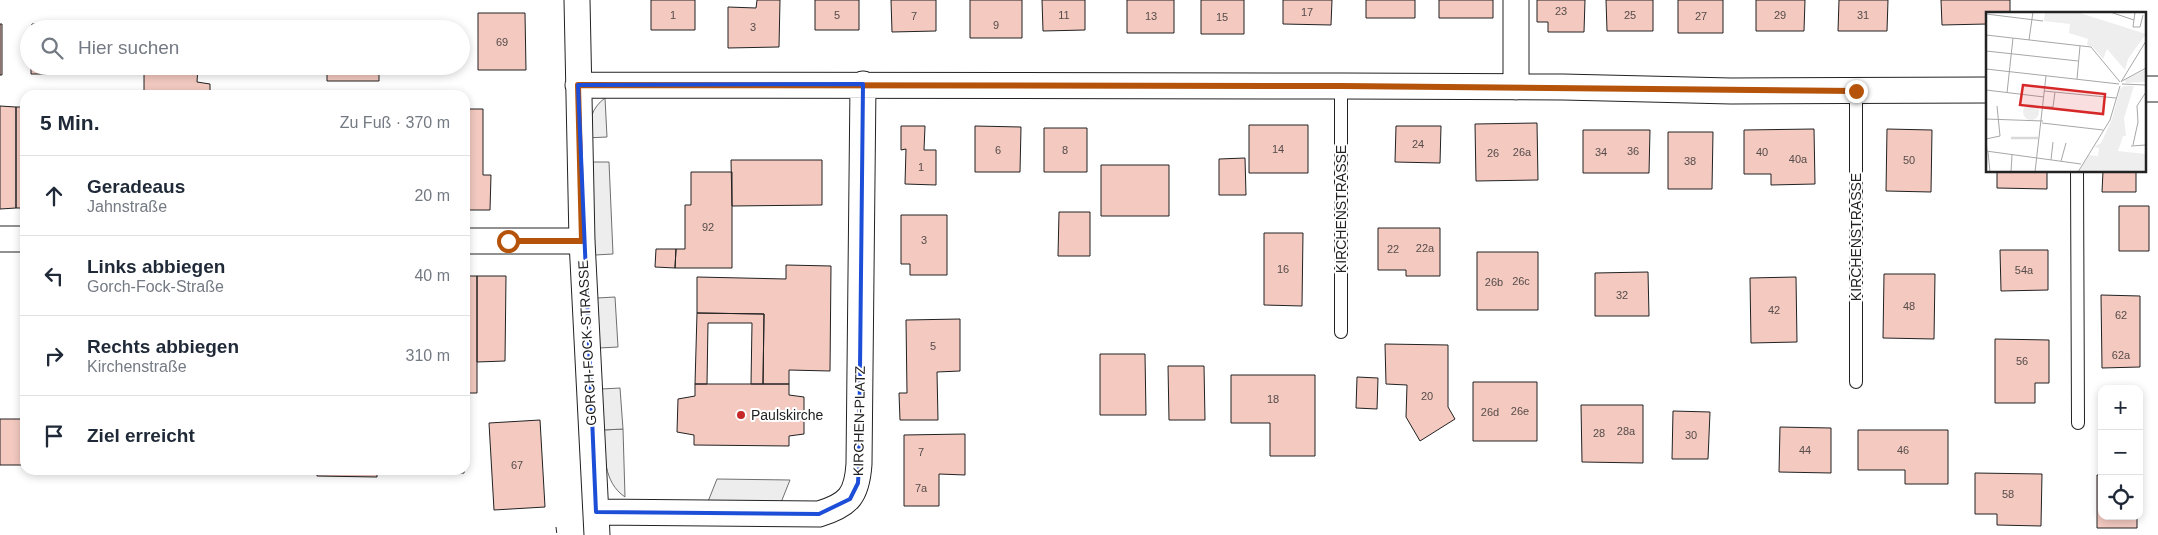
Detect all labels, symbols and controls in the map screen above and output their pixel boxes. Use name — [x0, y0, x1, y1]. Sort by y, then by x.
house number: 23 — [1555, 5, 1567, 17]
house number: 17 — [1301, 6, 1313, 18]
house number: 1 — [670, 9, 676, 21]
house number: 5 — [834, 9, 840, 21]
house number: 11 — [1058, 9, 1070, 21]
house number: 25 — [1624, 9, 1636, 21]
house number: 29 — [1774, 9, 1786, 21]
house number: 31 — [1857, 9, 1869, 21]
house number: 7 — [911, 10, 917, 22]
house number: 13 — [1145, 10, 1157, 22]
house number: 27 — [1695, 10, 1707, 22]
house number: 15 — [1216, 11, 1228, 23]
inset map — [1986, 12, 2146, 172]
house number: 9 — [993, 19, 999, 31]
search box — [20, 20, 470, 75]
house number: 3 — [750, 21, 756, 33]
icon: search — [38, 34, 66, 62]
house number: 69 — [496, 36, 508, 48]
text: Hier suchen — [78, 37, 179, 58]
route end — [1845, 80, 1868, 103]
text: 5 Min. — [40, 111, 100, 134]
text: Zu Fuß · 370 m — [340, 114, 450, 131]
house number: 24 — [1412, 138, 1424, 150]
house number: 14 — [1272, 143, 1284, 155]
house number: 6 — [995, 144, 1001, 156]
house number: 8 — [1062, 144, 1068, 156]
street label: KIRCHENSTRASSE — [1333, 145, 1349, 273]
house number: 36 — [1627, 145, 1639, 157]
house number: 26a — [1513, 146, 1532, 158]
house number: 34 — [1595, 146, 1607, 158]
house number: 40 — [1756, 146, 1768, 158]
house number: 26 — [1487, 147, 1499, 159]
house number: 40a — [1789, 153, 1808, 165]
house number: 50 — [1903, 154, 1915, 166]
house number: 38 — [1684, 155, 1696, 167]
house number: 1 — [918, 161, 924, 173]
street label: KIRCHENSTRASSE — [1848, 173, 1864, 301]
text: Geradeaus — [87, 176, 185, 197]
icon: ahead — [40, 182, 68, 210]
text: 20 m — [414, 187, 450, 204]
text: Jahnstraße — [87, 198, 167, 215]
house number: 92 — [702, 221, 714, 233]
route start — [497, 230, 520, 253]
house number: 3 — [921, 234, 927, 246]
house number: 22a — [1416, 242, 1435, 254]
house number: 22 — [1387, 243, 1399, 255]
text: Links abbiegen — [87, 256, 225, 277]
street label: GORCH-FOCK-STRASSE — [575, 260, 599, 426]
icon: left — [40, 262, 68, 290]
house number: 16 — [1277, 263, 1289, 275]
house number: 54a — [2015, 264, 2034, 276]
text: 40 m — [414, 267, 450, 284]
house number: 26c — [1512, 275, 1530, 287]
house number: 26b — [1485, 276, 1503, 288]
text: Gorch-Fock-Straße — [87, 278, 224, 295]
house number: 32 — [1616, 289, 1628, 301]
house number: 48 — [1903, 300, 1915, 312]
house number: 42 — [1768, 304, 1780, 316]
house number: 62 — [2115, 309, 2127, 321]
text: Rechts abbiegen — [87, 336, 239, 357]
house number: 5 — [930, 340, 936, 352]
icon: right — [40, 342, 68, 370]
text: 310 m — [406, 347, 450, 364]
house number: 62a — [2112, 349, 2131, 361]
house number: 56 — [2016, 355, 2028, 367]
text: Kirchenstraße — [87, 358, 187, 375]
street label: KIRCHEN-PLATZ — [850, 365, 868, 476]
map controls — [2098, 385, 2143, 520]
button: + — [2098, 385, 2143, 430]
house number: 20 — [1421, 390, 1433, 402]
house number: 18 — [1267, 393, 1279, 405]
house number: 26e — [1511, 405, 1529, 417]
house number: 26d — [1481, 406, 1499, 418]
place label: Paulskirche — [751, 407, 824, 423]
marker: Paulskirche — [735, 409, 747, 421]
icon: arrive — [40, 422, 68, 450]
text: Ziel erreicht — [87, 425, 195, 446]
house number: 28a — [1617, 425, 1636, 437]
house number: 28 — [1593, 427, 1605, 439]
house number: 30 — [1685, 429, 1697, 441]
button: − — [2098, 430, 2143, 475]
house number: 44 — [1799, 444, 1811, 456]
house number: 46 — [1897, 444, 1909, 456]
house number: 7 — [918, 446, 924, 458]
house number: 67 — [511, 459, 523, 471]
button: locate — [2098, 475, 2143, 520]
house number: 7a — [915, 482, 928, 494]
house number: 58 — [2002, 488, 2014, 500]

